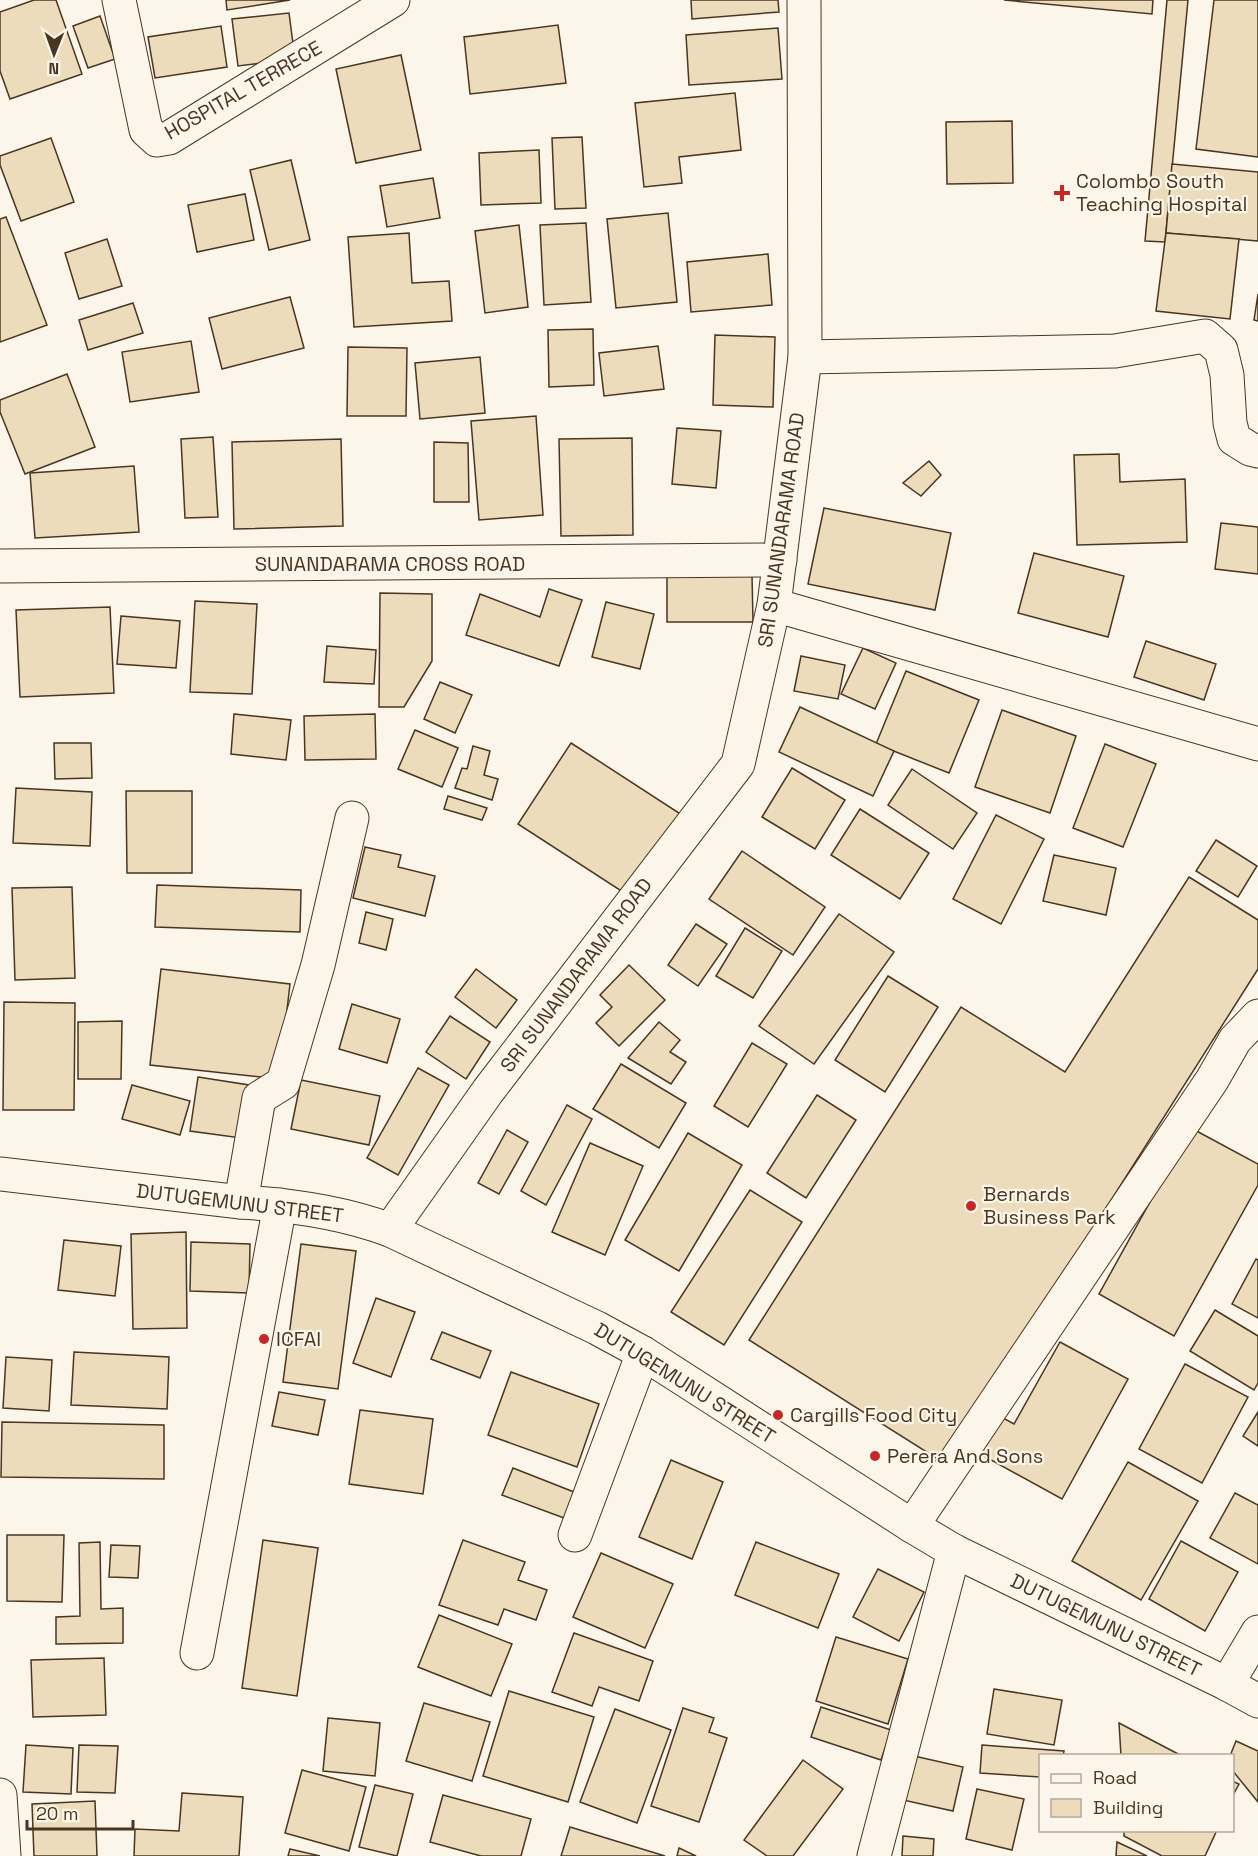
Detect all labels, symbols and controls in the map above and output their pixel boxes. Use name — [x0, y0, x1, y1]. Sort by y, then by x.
north arrow — [24, 24, 84, 84]
street label: HOSPITAL TERRECE — [160, 34, 326, 146]
text: N — [48, 58, 59, 79]
place label: Colombo South Teaching Hospital — [1076, 168, 1248, 217]
marker: Colombo South Teaching Hospital — [1053, 184, 1071, 202]
street label: SRI SUNANDARAMA ROAD — [752, 411, 810, 649]
street label: SUNANDARAMA CROSS ROAD — [255, 551, 525, 577]
street label: SRI SUNANDARAMA ROAD — [494, 873, 658, 1077]
street label: DUTUGEMUNU STREET — [135, 1177, 345, 1229]
place label: Bernards Business Park — [983, 1181, 1116, 1230]
marker: Bernards Business Park — [964, 1199, 978, 1213]
street label: DUTUGEMUNU STREET — [590, 1317, 781, 1449]
place label: ICFAI — [276, 1326, 321, 1352]
marker: ICFAI — [257, 1332, 271, 1346]
place label: Cargills Food City — [790, 1402, 957, 1428]
marker: Cargills Food City — [771, 1408, 785, 1422]
place label: Perera And Sons — [887, 1443, 1043, 1469]
marker: Perera And Sons — [868, 1449, 882, 1463]
street label: DUTUGEMUNU STREET — [1006, 1568, 1206, 1683]
legend — [1039, 1754, 1234, 1832]
text: Road — [1093, 1766, 1137, 1789]
scale bar — [27, 1793, 134, 1831]
text: Building — [1093, 1796, 1163, 1819]
text: 20 m — [36, 1802, 79, 1825]

